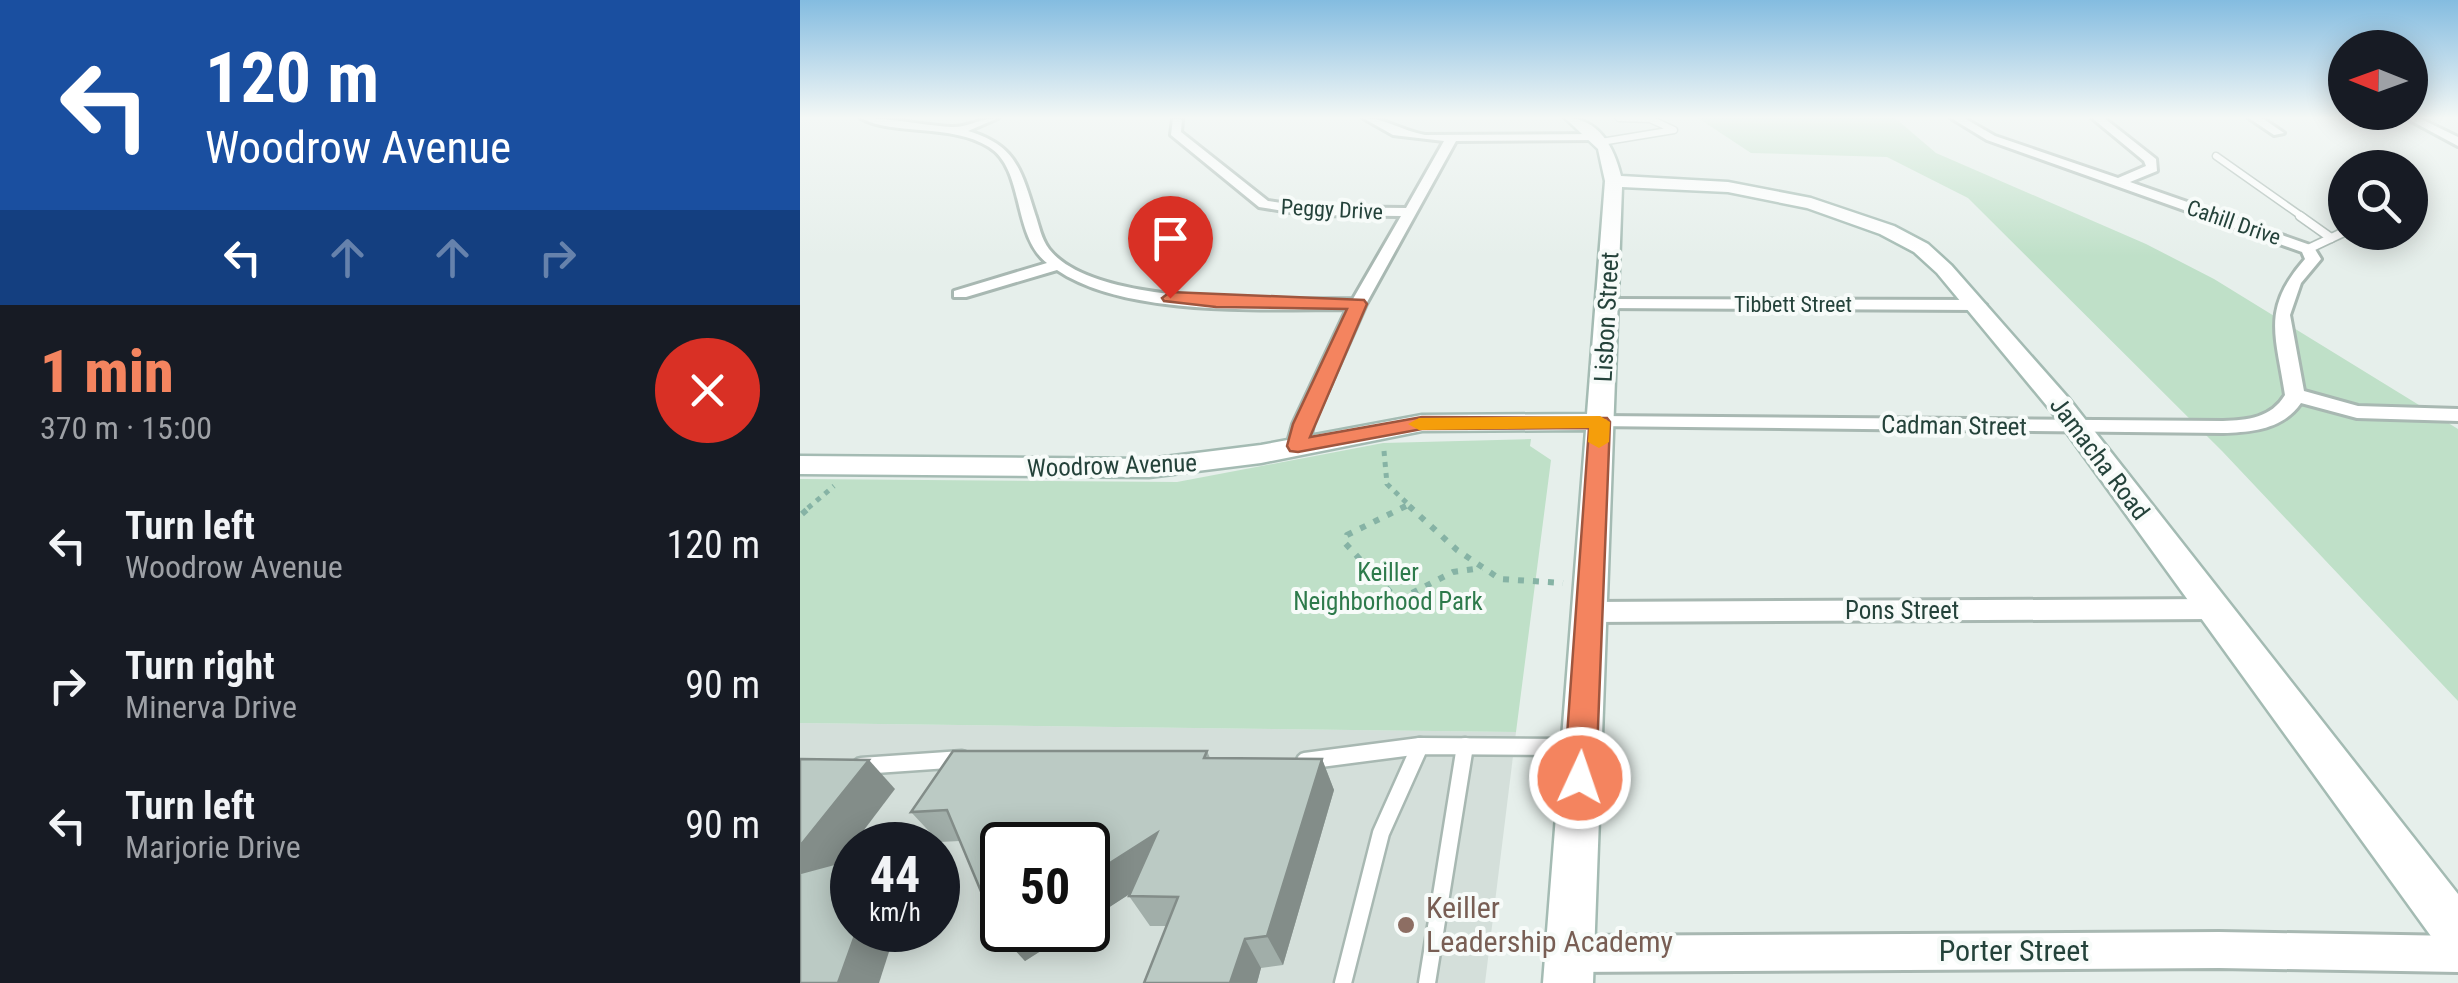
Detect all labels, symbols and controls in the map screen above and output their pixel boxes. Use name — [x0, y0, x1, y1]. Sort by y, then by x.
north arrow — [2328, 30, 2428, 130]
map controls — [2328, 30, 2428, 250]
text: 120 m — [205, 37, 379, 119]
icon: left — [40, 40, 170, 170]
text: Woodrow Avenue — [205, 121, 511, 174]
button: search — [2328, 150, 2428, 250]
street label: Peggy Drive — [1280, 194, 1384, 225]
street label: Cahill Drive — [2184, 195, 2284, 250]
pin — [1128, 196, 1213, 299]
icon: arrive — [1143, 211, 1198, 266]
icon: left — [215, 230, 270, 285]
icon: ahead — [320, 230, 375, 285]
icon: ahead — [425, 230, 480, 285]
icon: right — [530, 230, 585, 285]
street label: Lisbon Street — [1589, 251, 1624, 383]
street label: Tibbett Street — [1734, 292, 1852, 317]
text: 1 min — [40, 336, 174, 407]
button: close — [655, 338, 760, 443]
street label: Jamacha Road — [2044, 391, 2155, 525]
text: 370 m · 15:00 — [40, 409, 212, 447]
street label: Cadman Street — [1881, 410, 2027, 441]
street label: Woodrow Avenue — [1027, 448, 1197, 483]
text: Turn left — [125, 504, 255, 548]
icon: left — [40, 518, 95, 573]
text: 120 m — [666, 523, 760, 567]
text: Woodrow Avenue — [125, 548, 343, 586]
park label: Keiller Neighborhood Park — [1293, 558, 1484, 616]
street label: Pons Street — [1845, 596, 1959, 625]
text: Turn right — [125, 644, 275, 688]
icon: right — [40, 658, 95, 713]
text: 90 m — [685, 663, 760, 707]
text: Minerva Drive — [125, 688, 297, 726]
position arrow — [1528, 726, 1632, 830]
text: Turn left — [125, 784, 255, 828]
icon: left — [40, 798, 95, 853]
text: 90 m — [685, 803, 760, 847]
speed limit sign: 50 — [980, 822, 1110, 952]
text: Marjorie Drive — [125, 828, 301, 866]
text: 44 — [870, 846, 920, 904]
place label: Keiller Leadership Academy — [1426, 890, 1673, 959]
text: km/h — [869, 898, 921, 927]
marker: Keiller Leadership Academy — [1395, 914, 1417, 936]
street label: Porter Street — [1939, 933, 2089, 968]

